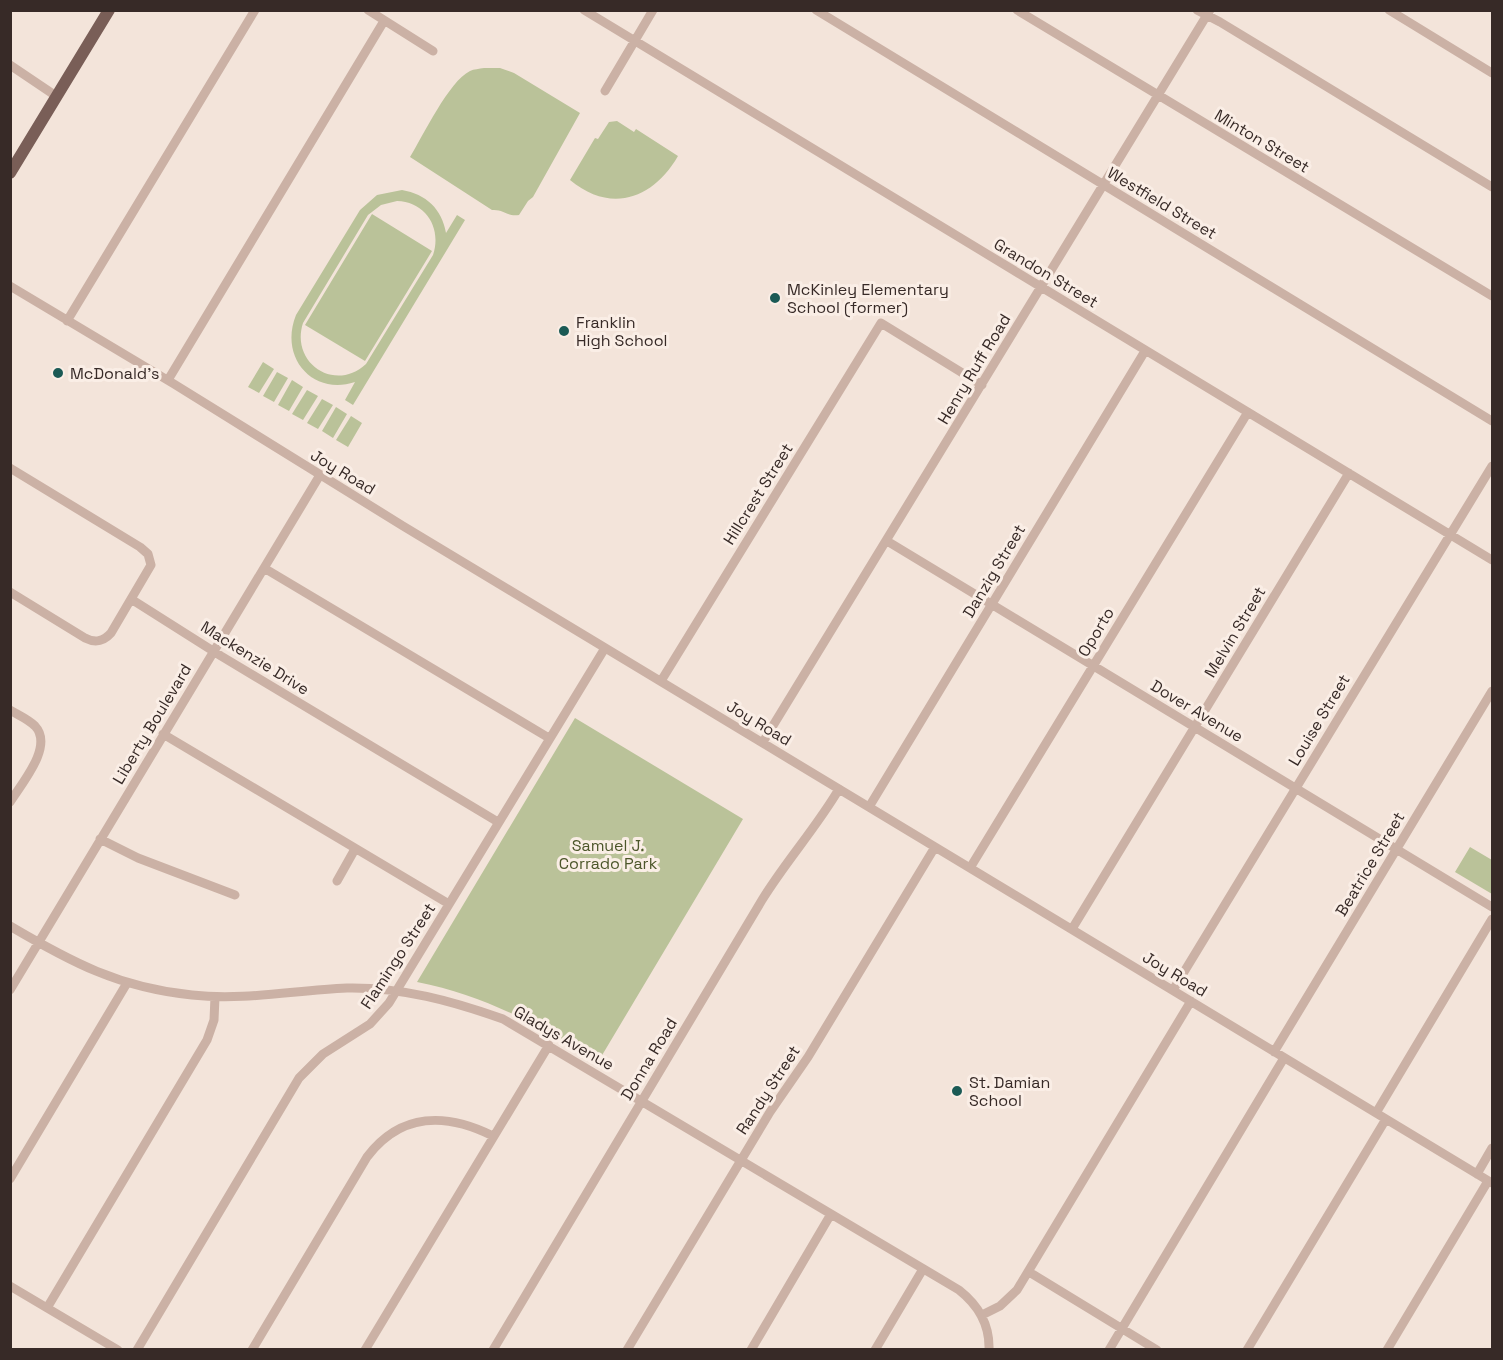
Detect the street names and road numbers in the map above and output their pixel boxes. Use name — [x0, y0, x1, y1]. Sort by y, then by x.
street label: Minton Street — [1211, 104, 1313, 178]
street label: Westfield Street — [1103, 162, 1221, 244]
street label: Grandon Street — [990, 234, 1102, 312]
street label: Henry Ruff Road — [933, 310, 1015, 428]
street label: Hillcrest Street — [718, 439, 798, 549]
street label: Joy Road — [307, 444, 379, 500]
street label: Danzig Street — [958, 521, 1030, 621]
street label: Melvin Street — [1200, 583, 1270, 681]
street label: Oporto — [1073, 603, 1119, 661]
street label: Mackenzie Drive — [197, 616, 313, 700]
street label: Liberty Boulevard — [108, 660, 196, 788]
street label: Louise Street — [1283, 670, 1355, 770]
street label: Dover Avenue — [1147, 675, 1247, 747]
street label: Joy Road — [723, 695, 795, 751]
street label: Beatrice Street — [1331, 808, 1409, 920]
street label: Flamingo Street — [356, 899, 440, 1013]
street label: Joy Road — [1139, 946, 1211, 1002]
street label: Gladys Avenue — [510, 1001, 618, 1075]
street label: Donna Road — [616, 1014, 682, 1104]
street label: Randy Street — [731, 1041, 805, 1139]

